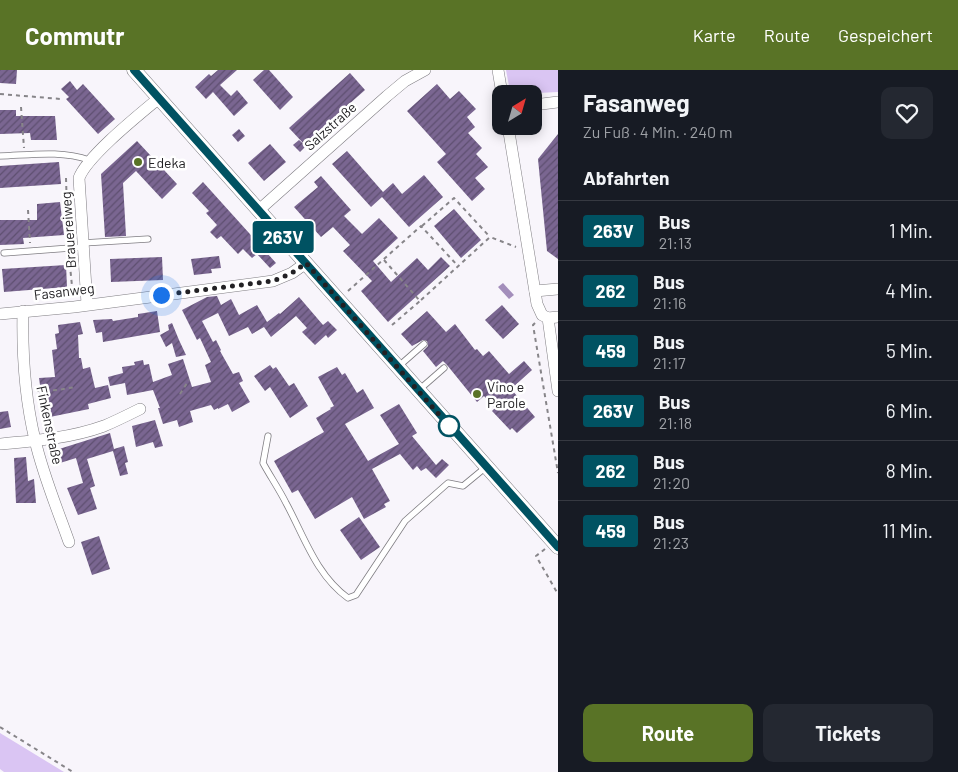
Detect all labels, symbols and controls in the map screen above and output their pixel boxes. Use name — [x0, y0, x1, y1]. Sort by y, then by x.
text: Commutr — [25, 21, 124, 50]
text: Karte — [693, 24, 736, 46]
text: Route — [764, 24, 810, 46]
text: Gespeichert — [838, 24, 933, 46]
north arrow — [492, 85, 542, 135]
map controls — [492, 85, 542, 135]
button: heart — [881, 87, 933, 139]
text: Fasanweg — [583, 88, 690, 117]
street label: Salzstraße — [301, 98, 359, 154]
text: Zu Fuß · 4 Min. · 240 m — [583, 122, 733, 141]
place label: Edeka — [148, 154, 186, 171]
marker: Edeka — [132, 156, 144, 168]
text: Abfahrten — [583, 166, 669, 189]
street label: Brauereiweg — [57, 191, 79, 269]
text: Bus — [659, 210, 690, 233]
text: 1 Min. — [889, 219, 933, 242]
text: 263V — [593, 220, 634, 242]
line badge: 263V — [248, 221, 318, 253]
text: 263V — [263, 226, 303, 248]
text: 21:13 — [659, 233, 692, 252]
text: Bus — [653, 270, 685, 293]
street label: Fasanweg — [33, 279, 95, 303]
text: 4 Min. — [885, 279, 933, 302]
text: 262 — [596, 280, 625, 302]
your location — [149, 283, 174, 308]
text: 21:16 — [653, 293, 686, 312]
text: Bus — [653, 330, 685, 353]
text: 5 Min. — [886, 339, 933, 362]
text: 459 — [595, 340, 626, 362]
text: 21:17 — [653, 353, 686, 372]
place label: Vino e Parole — [487, 378, 526, 411]
street label: Finkenstraße — [33, 384, 67, 466]
marker: Vino e Parole — [471, 388, 483, 400]
text: Bus — [659, 390, 690, 413]
text: 6 Min. — [886, 399, 933, 422]
text: 263V — [593, 400, 634, 422]
text: 21:18 — [659, 413, 692, 432]
unlabelled marker — [438, 415, 460, 437]
text: Bus — [653, 450, 685, 473]
text: 8 Min. — [886, 459, 933, 482]
text: 262 — [596, 460, 625, 482]
text: 21:20 — [653, 473, 690, 492]
text: Bus — [653, 510, 685, 533]
text: 11 Min. — [882, 519, 933, 542]
text: 459 — [595, 520, 626, 542]
text: 21:23 — [653, 533, 689, 552]
button: Route — [583, 704, 753, 762]
button: Tickets — [763, 704, 933, 762]

